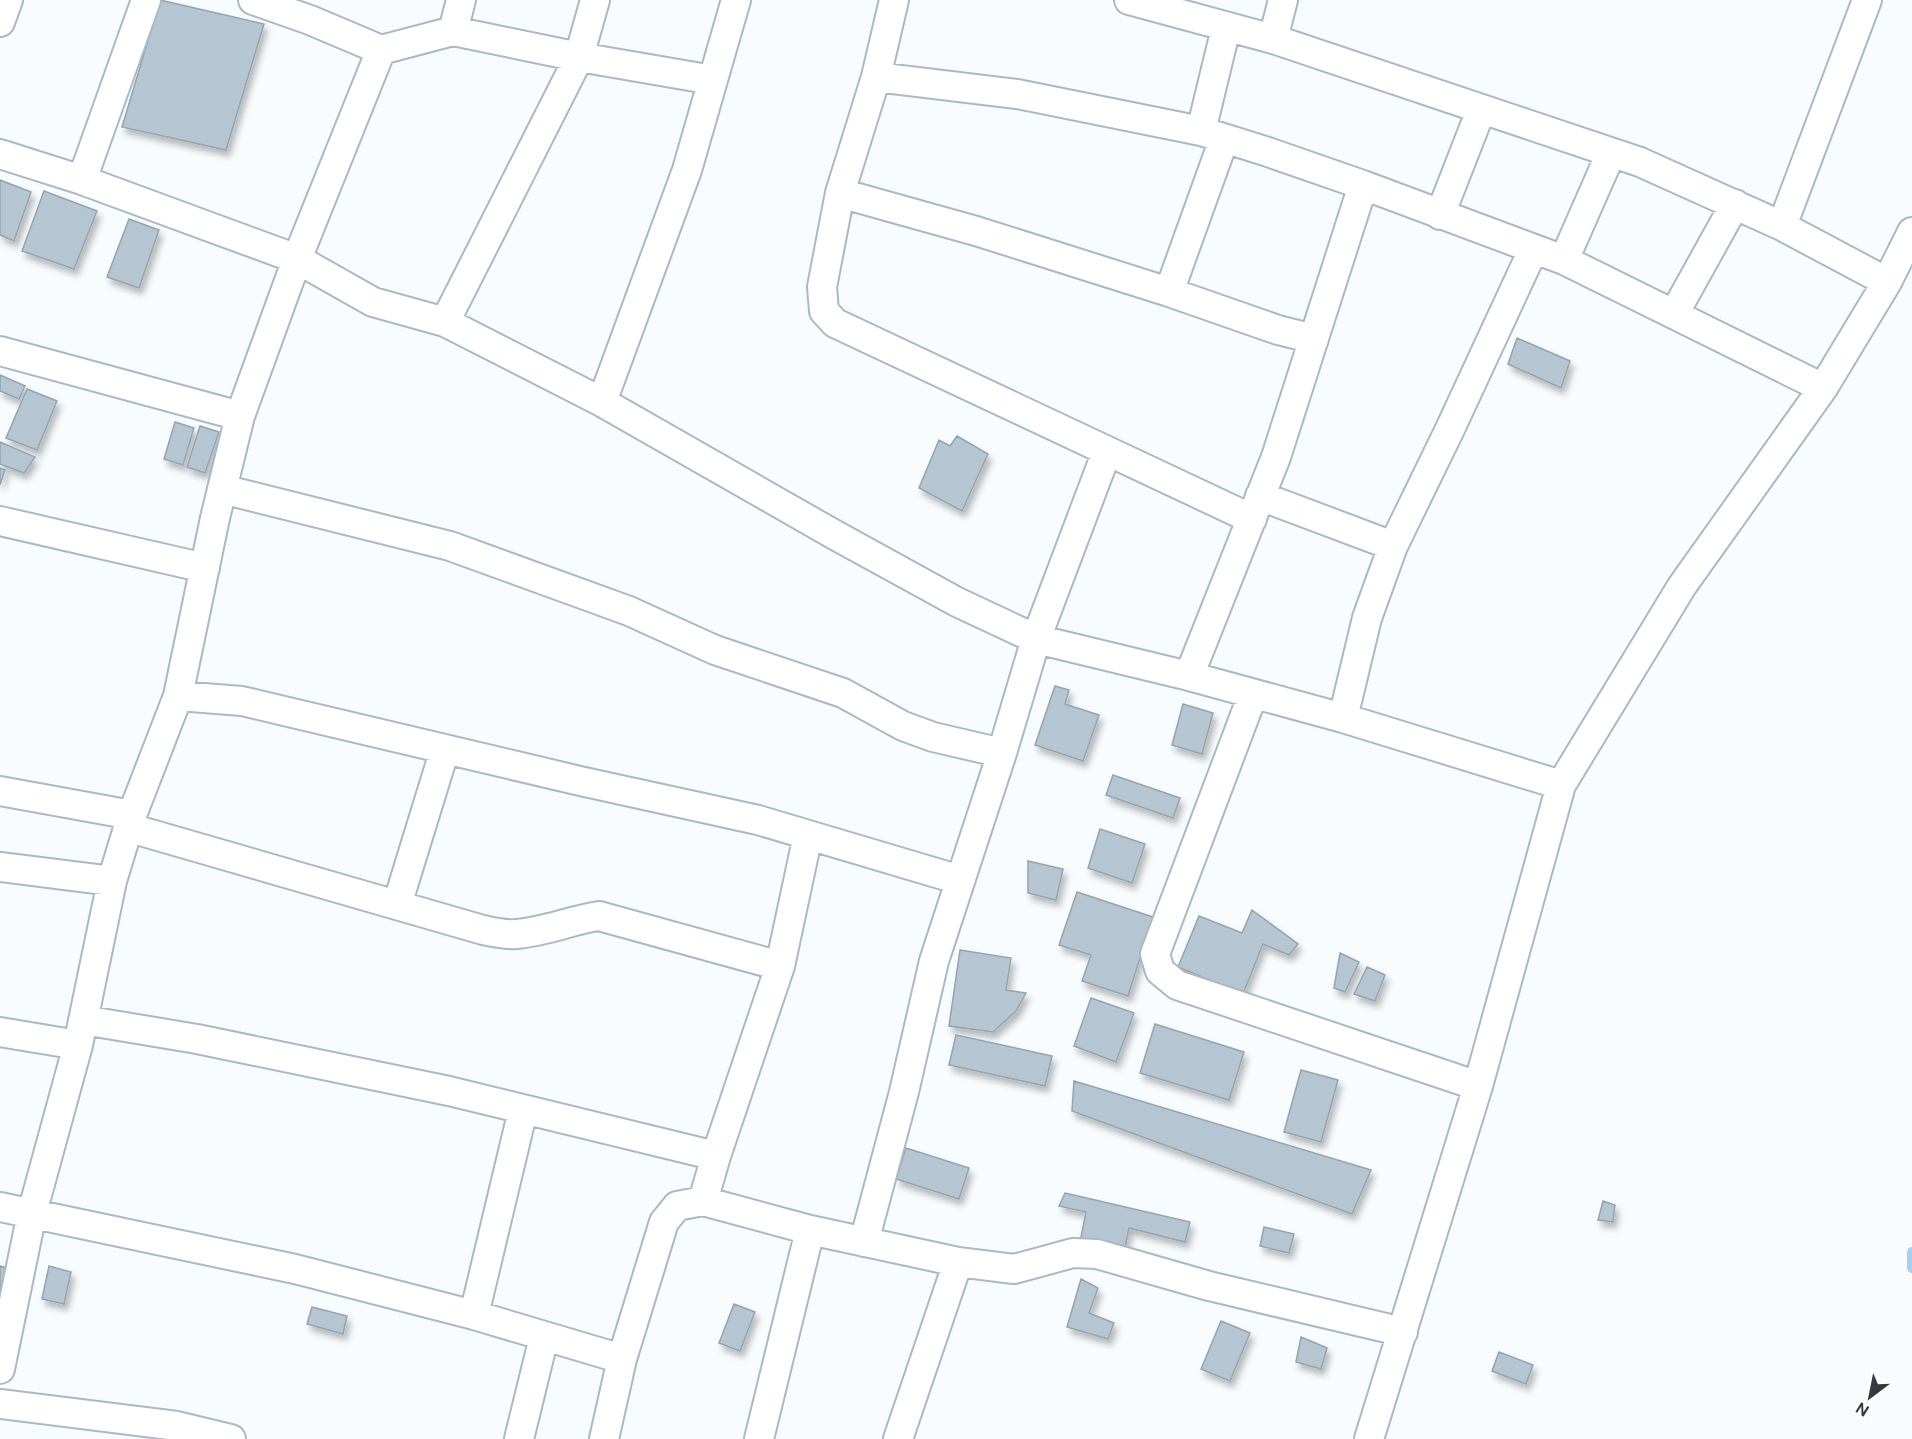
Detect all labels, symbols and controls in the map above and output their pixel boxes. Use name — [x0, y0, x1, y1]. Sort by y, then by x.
north arrow — [1840, 1367, 1900, 1427]
text: N — [1852, 1397, 1873, 1421]

